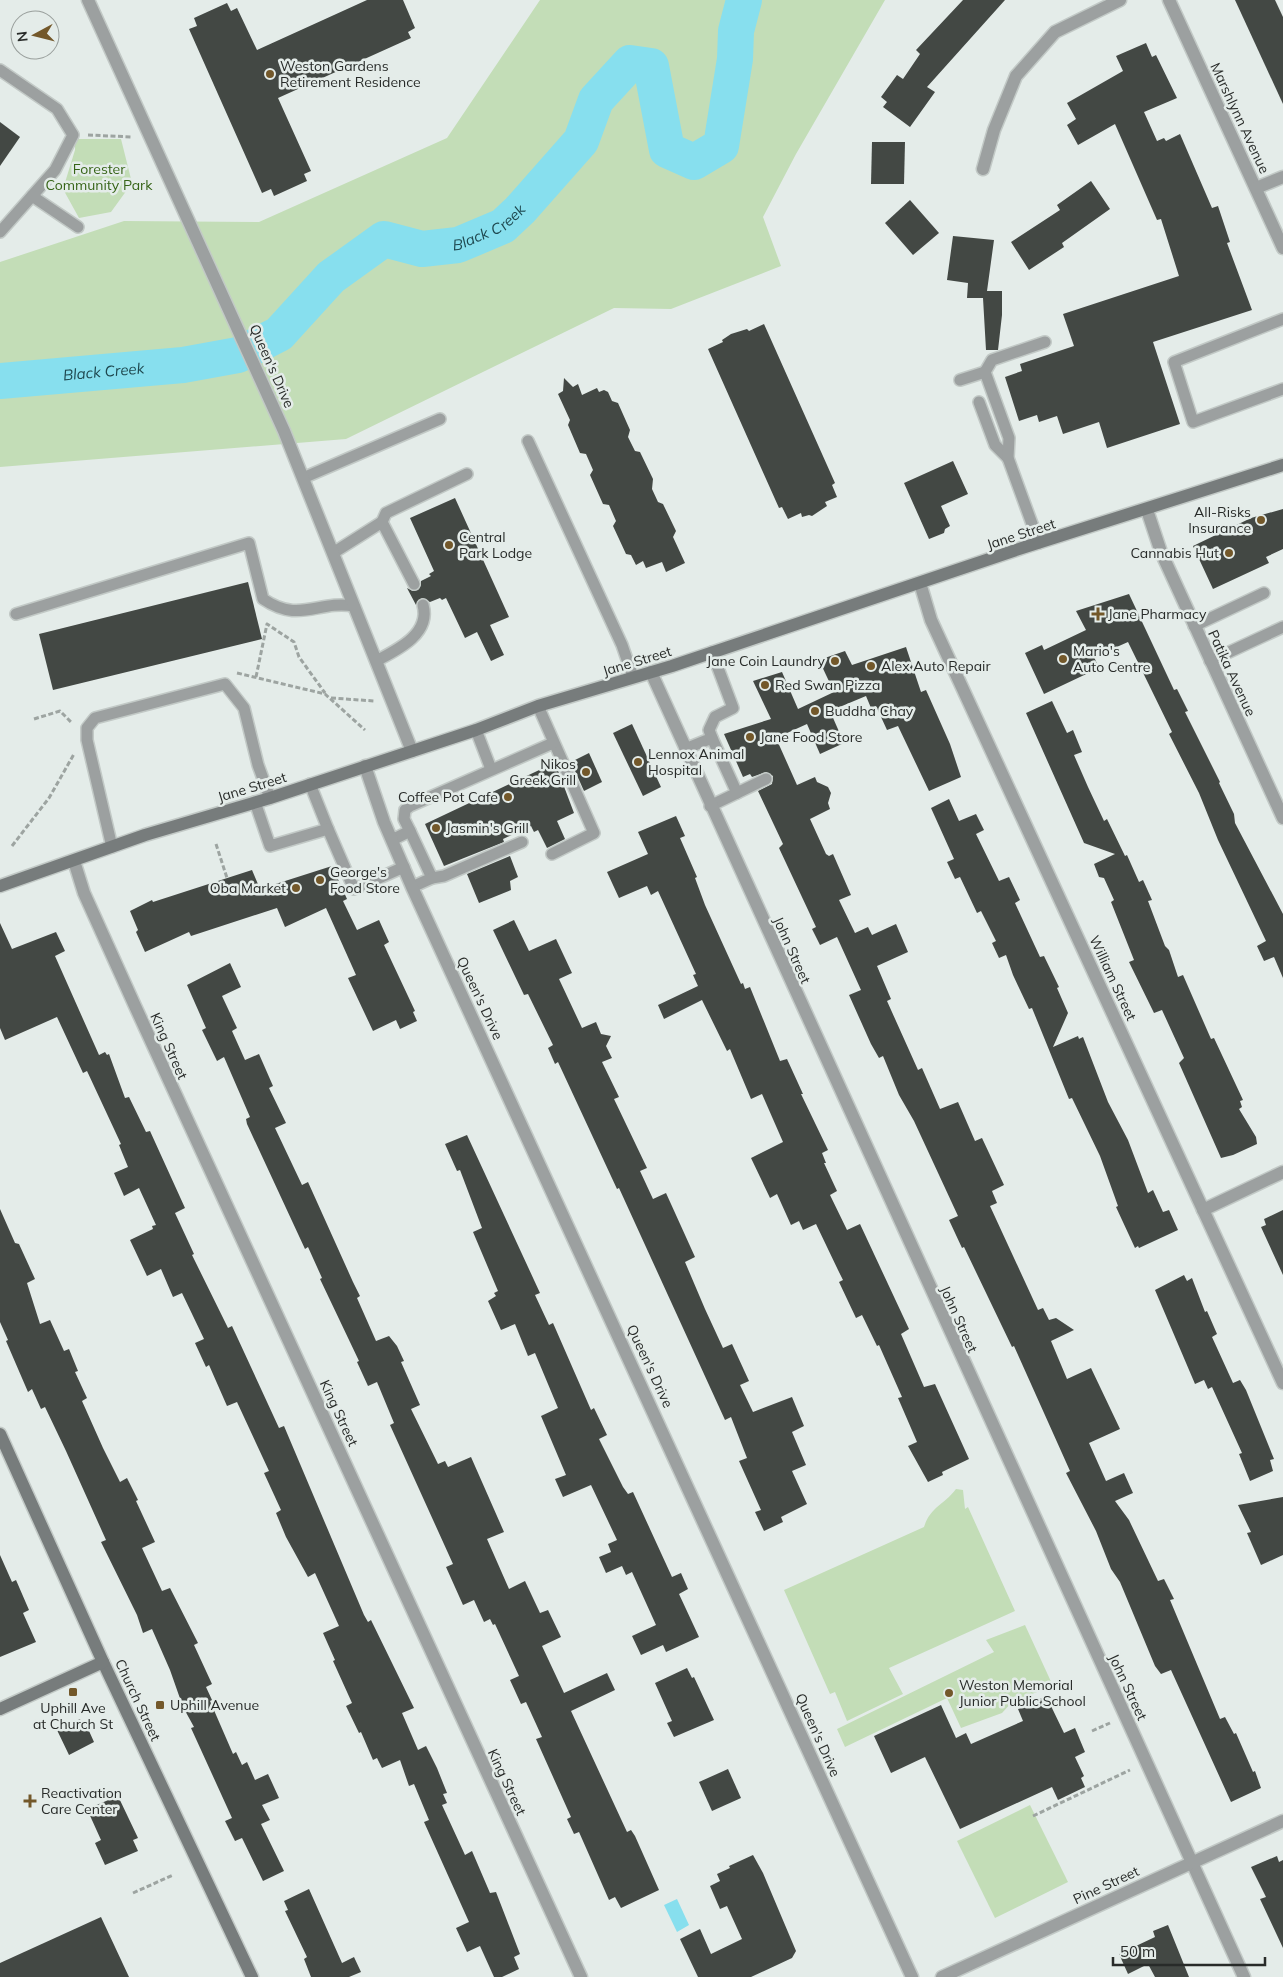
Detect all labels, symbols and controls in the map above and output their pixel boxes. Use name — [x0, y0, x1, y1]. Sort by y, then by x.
north arrow — [10, 10, 60, 60]
text: N — [13, 30, 32, 43]
place label: Weston Gardens Retirement Residence — [280, 57, 421, 91]
street label: Marshlynn Avenue — [1206, 60, 1274, 176]
marker: Weston Gardens Retirement Residence — [264, 68, 276, 80]
park label: Forester Community Park — [46, 160, 153, 194]
water label: Black Creek — [452, 199, 530, 255]
street label: Queen's Drive — [246, 321, 298, 411]
water label: Black Creek — [62, 358, 146, 384]
place label: All-Risks Insurance — [1188, 503, 1251, 537]
street label: Jane Street — [984, 514, 1058, 554]
marker: All-Risks Insurance — [1255, 514, 1267, 526]
place label: Central Park Lodge — [459, 528, 532, 562]
marker: Central Park Lodge — [443, 539, 455, 551]
place label: Cannabis Hut — [1130, 544, 1219, 562]
marker: Cannabis Hut — [1223, 547, 1235, 559]
place label: Jane Pharmacy — [1108, 605, 1207, 623]
marker: Jane Pharmacy — [1092, 608, 1104, 620]
street label: Patika Avenue — [1204, 627, 1260, 719]
street label: Jane Street — [600, 642, 674, 680]
place label: Mario's Auto Centre — [1073, 642, 1150, 676]
place label: Jane Coin Laundry — [707, 652, 826, 670]
marker: Mario's Auto Centre — [1057, 653, 1069, 665]
marker: Jane Coin Laundry — [829, 655, 841, 667]
place label: Alex Auto Repair — [881, 657, 991, 675]
marker: Alex Auto Repair — [865, 660, 877, 672]
place label: Red Swan Pizza — [775, 676, 880, 694]
marker: Red Swan Pizza — [759, 679, 771, 691]
place label: Buddha Chay — [825, 702, 914, 720]
marker: Buddha Chay — [809, 705, 821, 717]
place label: Jane Food Store — [760, 728, 862, 746]
marker: Jane Food Store — [744, 731, 756, 743]
place label: Lennox Animal Hospital — [648, 745, 744, 779]
place label: Nikos Greek Grill — [509, 755, 576, 789]
marker: Lennox Animal Hospital — [632, 756, 644, 768]
marker: Nikos Greek Grill — [580, 766, 592, 778]
street label: Jane Street — [215, 768, 289, 806]
place label: Coffee Pot Cafe — [398, 788, 498, 806]
marker: Coffee Pot Cafe — [502, 791, 514, 803]
place label: Jasmin's Grill — [446, 819, 529, 837]
marker: Jasmin's Grill — [430, 822, 442, 834]
place label: George's Food Store — [330, 863, 400, 897]
marker: George's Food Store — [314, 874, 326, 886]
place label: Oba Market — [210, 879, 286, 897]
marker: Oba Market — [290, 882, 302, 894]
street label: John Street — [769, 914, 815, 986]
street label: William Street — [1085, 933, 1141, 1024]
street label: Queen's Drive — [453, 953, 507, 1043]
street label: King Street — [146, 1010, 192, 1082]
street label: John Street — [936, 1283, 982, 1355]
street label: Queen's Drive — [623, 1321, 677, 1411]
street label: King Street — [316, 1377, 362, 1449]
street label: John Street — [1105, 1651, 1151, 1723]
street label: Church Street — [111, 1656, 165, 1744]
place label: Weston Memorial Junior Public School — [959, 1676, 1086, 1710]
marker: Uphill Ave at Church St — [67, 1686, 79, 1698]
marker: Weston Memorial Junior Public School — [943, 1687, 955, 1699]
street label: Queen's Drive — [792, 1690, 844, 1780]
place label: Uphill Avenue — [170, 1696, 259, 1714]
place label: Uphill Ave at Church St — [33, 1699, 113, 1733]
marker: Uphill Avenue — [154, 1699, 166, 1711]
street label: King Street — [484, 1746, 530, 1818]
place label: Reactivation Care Center — [41, 1784, 122, 1818]
marker: Reactivation Care Center — [23, 1794, 37, 1808]
street label: Pine Street — [1070, 1862, 1142, 1908]
scale bar — [1113, 1934, 1266, 1966]
text: 50 m — [1120, 1942, 1155, 1961]

